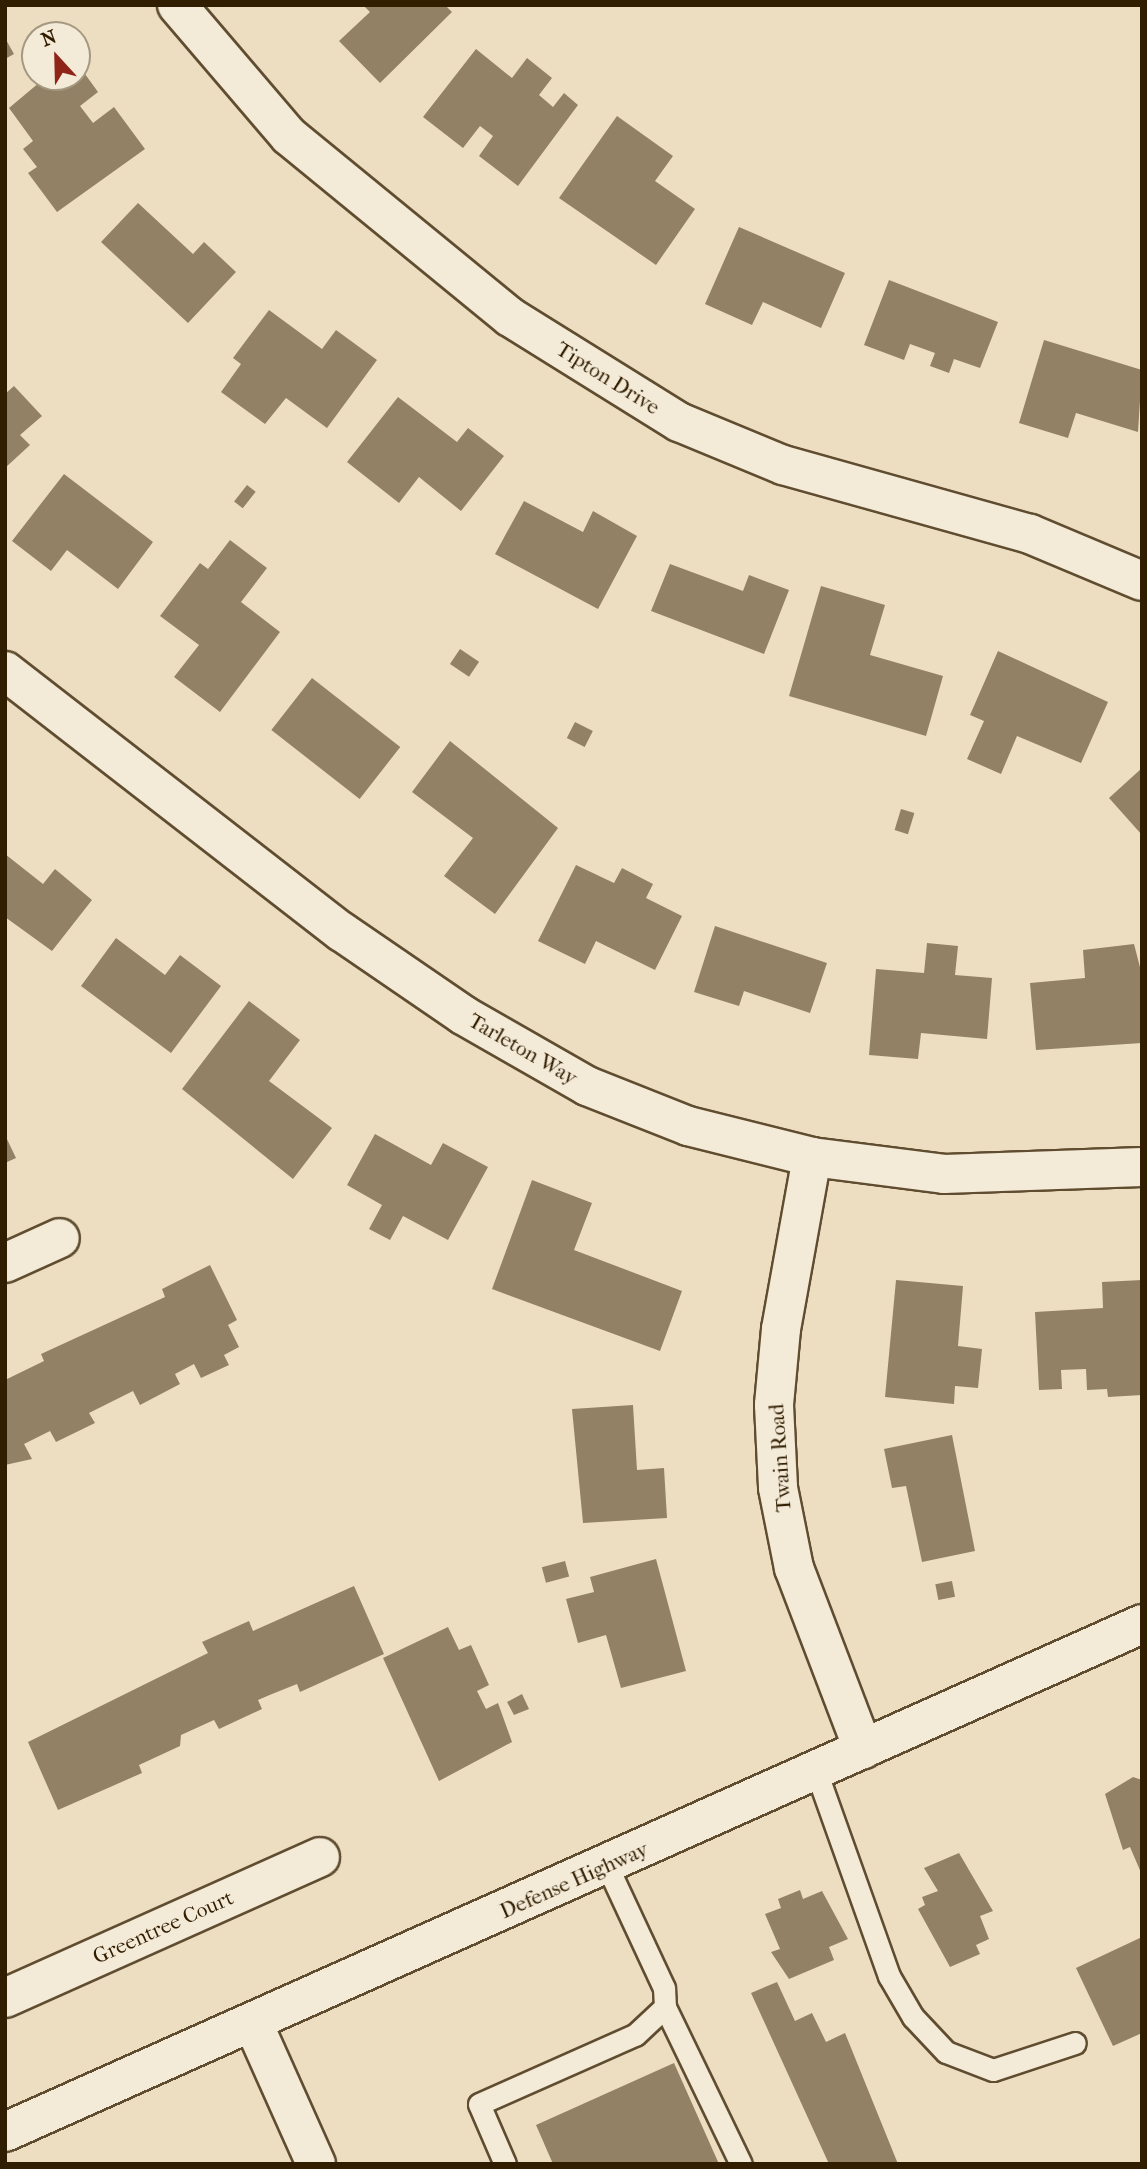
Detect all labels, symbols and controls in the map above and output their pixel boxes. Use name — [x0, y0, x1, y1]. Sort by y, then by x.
north arrow — [21, 21, 91, 91]
text: N — [38, 25, 60, 51]
street label: Tipton Drive — [552, 336, 664, 420]
street label: Tarleton Way — [464, 1008, 582, 1090]
street label: Twain Road — [764, 1403, 796, 1513]
street label: Defense Highway — [496, 1836, 652, 1924]
street label: Greentree Court — [89, 1885, 237, 1969]

